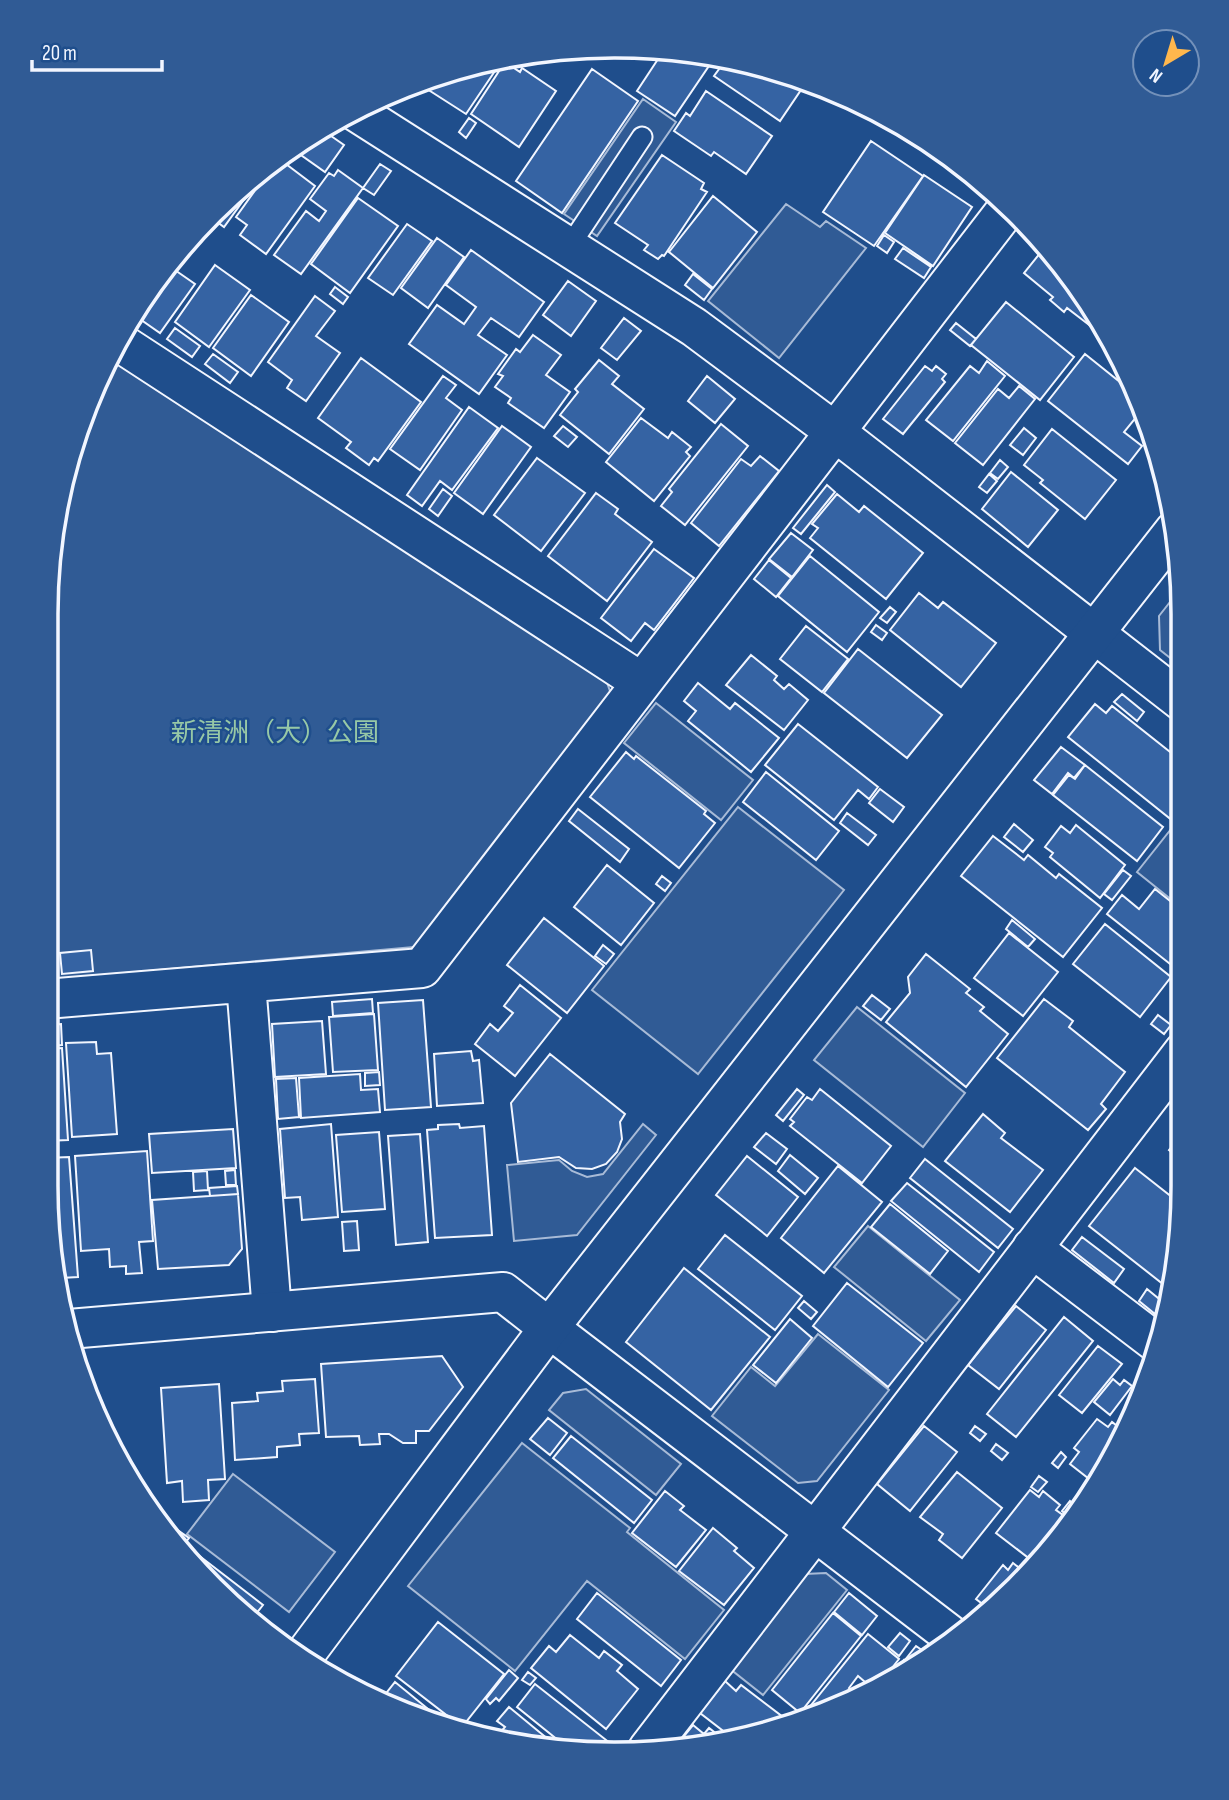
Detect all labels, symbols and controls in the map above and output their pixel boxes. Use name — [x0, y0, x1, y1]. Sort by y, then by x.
scale bar — [32, 28, 161, 72]
north arrow — [1131, 28, 1201, 98]
text: 20 m — [42, 41, 77, 66]
text: N — [1145, 63, 1168, 87]
park label: 新清洲（大）公園 — [171, 718, 379, 749]

